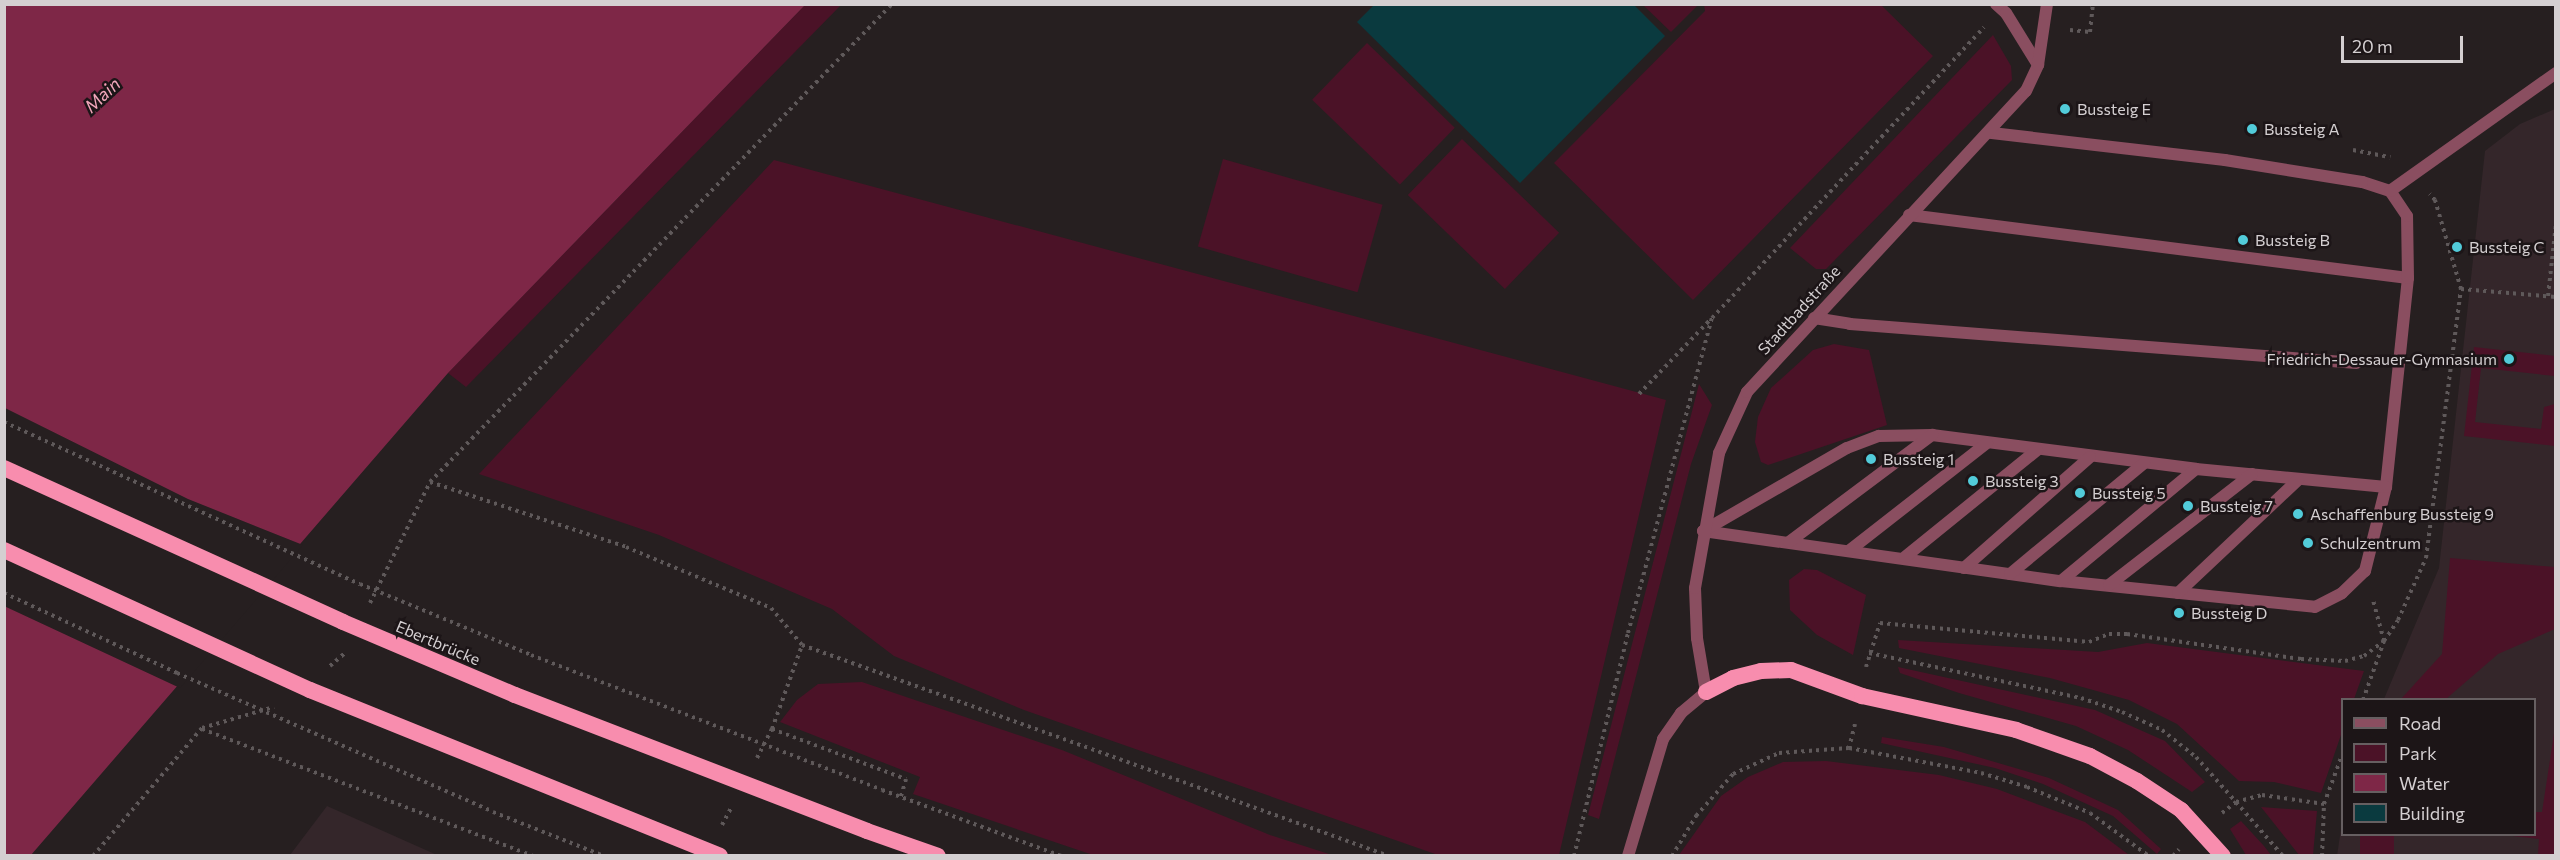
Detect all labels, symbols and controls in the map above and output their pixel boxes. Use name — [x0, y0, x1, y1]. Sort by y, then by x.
scale bar — [2344, 24, 2466, 62]
text: 20 m — [2352, 35, 2393, 57]
water label: Main — [79, 73, 125, 117]
place label: Bussteig E — [2077, 99, 2151, 119]
marker: Bussteig E — [2058, 102, 2072, 116]
place label: Bussteig A — [2264, 119, 2340, 139]
marker: Bussteig A — [2245, 122, 2259, 136]
place label: Bussteig B — [2255, 230, 2330, 250]
marker: Bussteig B — [2236, 233, 2250, 247]
place label: Bussteig C — [2469, 237, 2544, 257]
marker: Bussteig C — [2450, 240, 2464, 254]
street label: Stadtbadstraße — [1754, 261, 1844, 359]
place label: Friedrich-Dessauer-Gymnasium — [2266, 349, 2497, 369]
marker: Friedrich-Dessauer-Gymnasium — [2502, 352, 2516, 366]
place label: Bussteig 1 — [1883, 449, 1954, 469]
marker: Bussteig 1 — [1864, 452, 1878, 466]
place label: Bussteig 3 — [1985, 471, 2059, 491]
marker: Bussteig 3 — [1966, 474, 1980, 488]
place label: Bussteig 5 — [2092, 483, 2166, 503]
marker: Bussteig 5 — [2073, 486, 2087, 500]
place label: Bussteig 7 — [2200, 496, 2273, 516]
marker: Bussteig 7 — [2181, 499, 2195, 513]
place label: Aschaffenburg Bussteig 9 — [2310, 504, 2494, 524]
marker: Aschaffenburg Bussteig 9 — [2291, 507, 2305, 521]
place label: Schulzentrum — [2320, 533, 2421, 553]
marker: Schulzentrum — [2301, 536, 2315, 550]
place label: Bussteig D — [2191, 603, 2267, 623]
marker: Bussteig D — [2172, 606, 2186, 620]
street label: Ebertbrücke — [393, 617, 483, 669]
legend — [2341, 698, 2536, 836]
text: Road — [2399, 712, 2441, 734]
text: Park — [2399, 742, 2437, 764]
text: Water — [2399, 772, 2450, 794]
text: Building — [2399, 802, 2465, 824]

